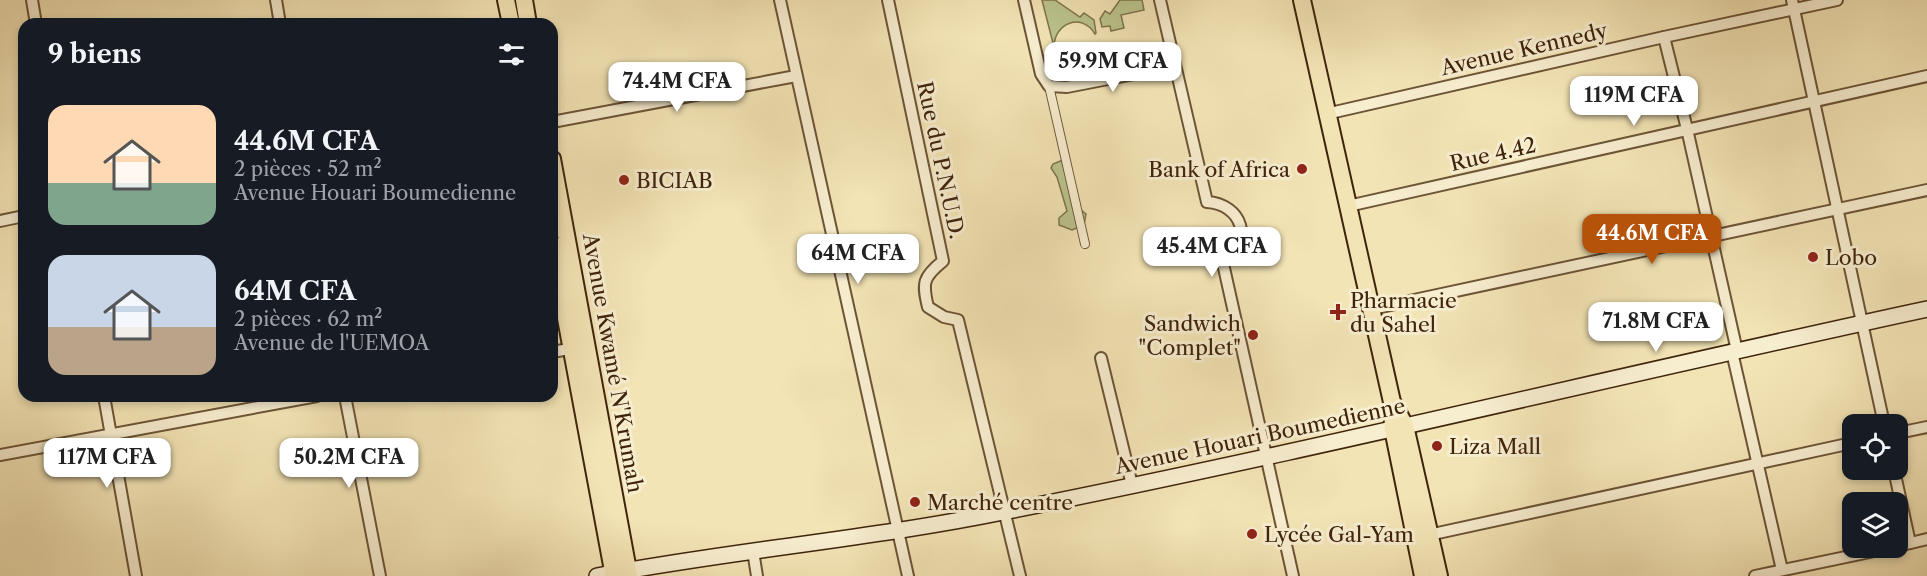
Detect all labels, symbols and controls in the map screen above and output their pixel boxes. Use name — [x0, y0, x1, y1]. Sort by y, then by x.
street label: Avenue Kennedy — [1437, 18, 1610, 81]
text: 9 biens — [48, 38, 142, 70]
icon: filters — [495, 38, 528, 71]
pin: 59.9M CFA — [1044, 42, 1182, 93]
text: 59.9M CFA — [1058, 49, 1168, 73]
pin: 74.4M CFA — [608, 62, 746, 113]
text: 74.4M CFA — [622, 69, 732, 93]
pin: 119M CFA — [1572, 76, 1696, 127]
street label: Rue du P.N.U.D. — [912, 79, 970, 241]
text: 119M CFA — [1584, 83, 1684, 107]
text: 44.6M CFA — [234, 125, 379, 157]
icon: home — [96, 129, 168, 201]
street label: Rue 4.42 — [1448, 132, 1538, 176]
text: 2 pièces · 52 m² — [234, 157, 382, 181]
place label: Bank of Africa — [1148, 157, 1291, 182]
marker: Bank of Africa — [1295, 162, 1309, 176]
place label: BICIAB — [636, 168, 713, 193]
marker: BICIAB — [617, 173, 631, 187]
text: Avenue Houari Boumedienne — [234, 181, 516, 205]
pin: 44.6M CFA — [1583, 214, 1721, 265]
text: 44.6M CFA — [1596, 221, 1708, 245]
pin: 45.4M CFA — [1143, 227, 1281, 278]
street label: Avenue Kwamé N'Krumah — [578, 230, 648, 495]
pin: 64M CFA — [803, 234, 913, 285]
text: 45.4M CFA — [1157, 234, 1267, 258]
text: 64M CFA — [811, 241, 905, 265]
place label: Lobo — [1825, 245, 1877, 270]
marker: Lobo — [1806, 250, 1820, 264]
text: 64M CFA — [234, 275, 356, 307]
icon: home — [96, 279, 168, 351]
place label: Pharmacie du Sahel — [1350, 288, 1457, 337]
pin: 71.8M CFA — [1587, 302, 1725, 353]
marker: Pharmacie du Sahel — [1331, 305, 1345, 319]
text: 2 pièces · 62 m² — [234, 307, 382, 331]
text: 71.8M CFA — [1602, 309, 1710, 333]
place label: Sandwich "Complet" — [1139, 311, 1241, 360]
marker: Sandwich "Complet" — [1246, 328, 1260, 342]
text: Avenue de l'UEMOA — [234, 331, 429, 355]
street label: Avenue Houari Boumedienne — [1112, 393, 1407, 479]
map controls — [1842, 414, 1908, 558]
button: locate — [1842, 414, 1908, 480]
place label: Liza Mall — [1449, 434, 1541, 459]
pin: 117M CFA — [45, 438, 169, 489]
pin: 50.2M CFA — [280, 438, 418, 489]
marker: Liza Mall — [1430, 439, 1444, 453]
text: 117M CFA — [58, 445, 156, 469]
text: 50.2M CFA — [293, 445, 405, 469]
place label: Marché centre — [927, 490, 1073, 515]
button: layers — [1842, 492, 1908, 558]
marker: Marché centre — [908, 495, 922, 509]
place label: Lycée Gal-Yam — [1264, 522, 1414, 547]
marker: Lycée Gal-Yam — [1245, 527, 1259, 541]

